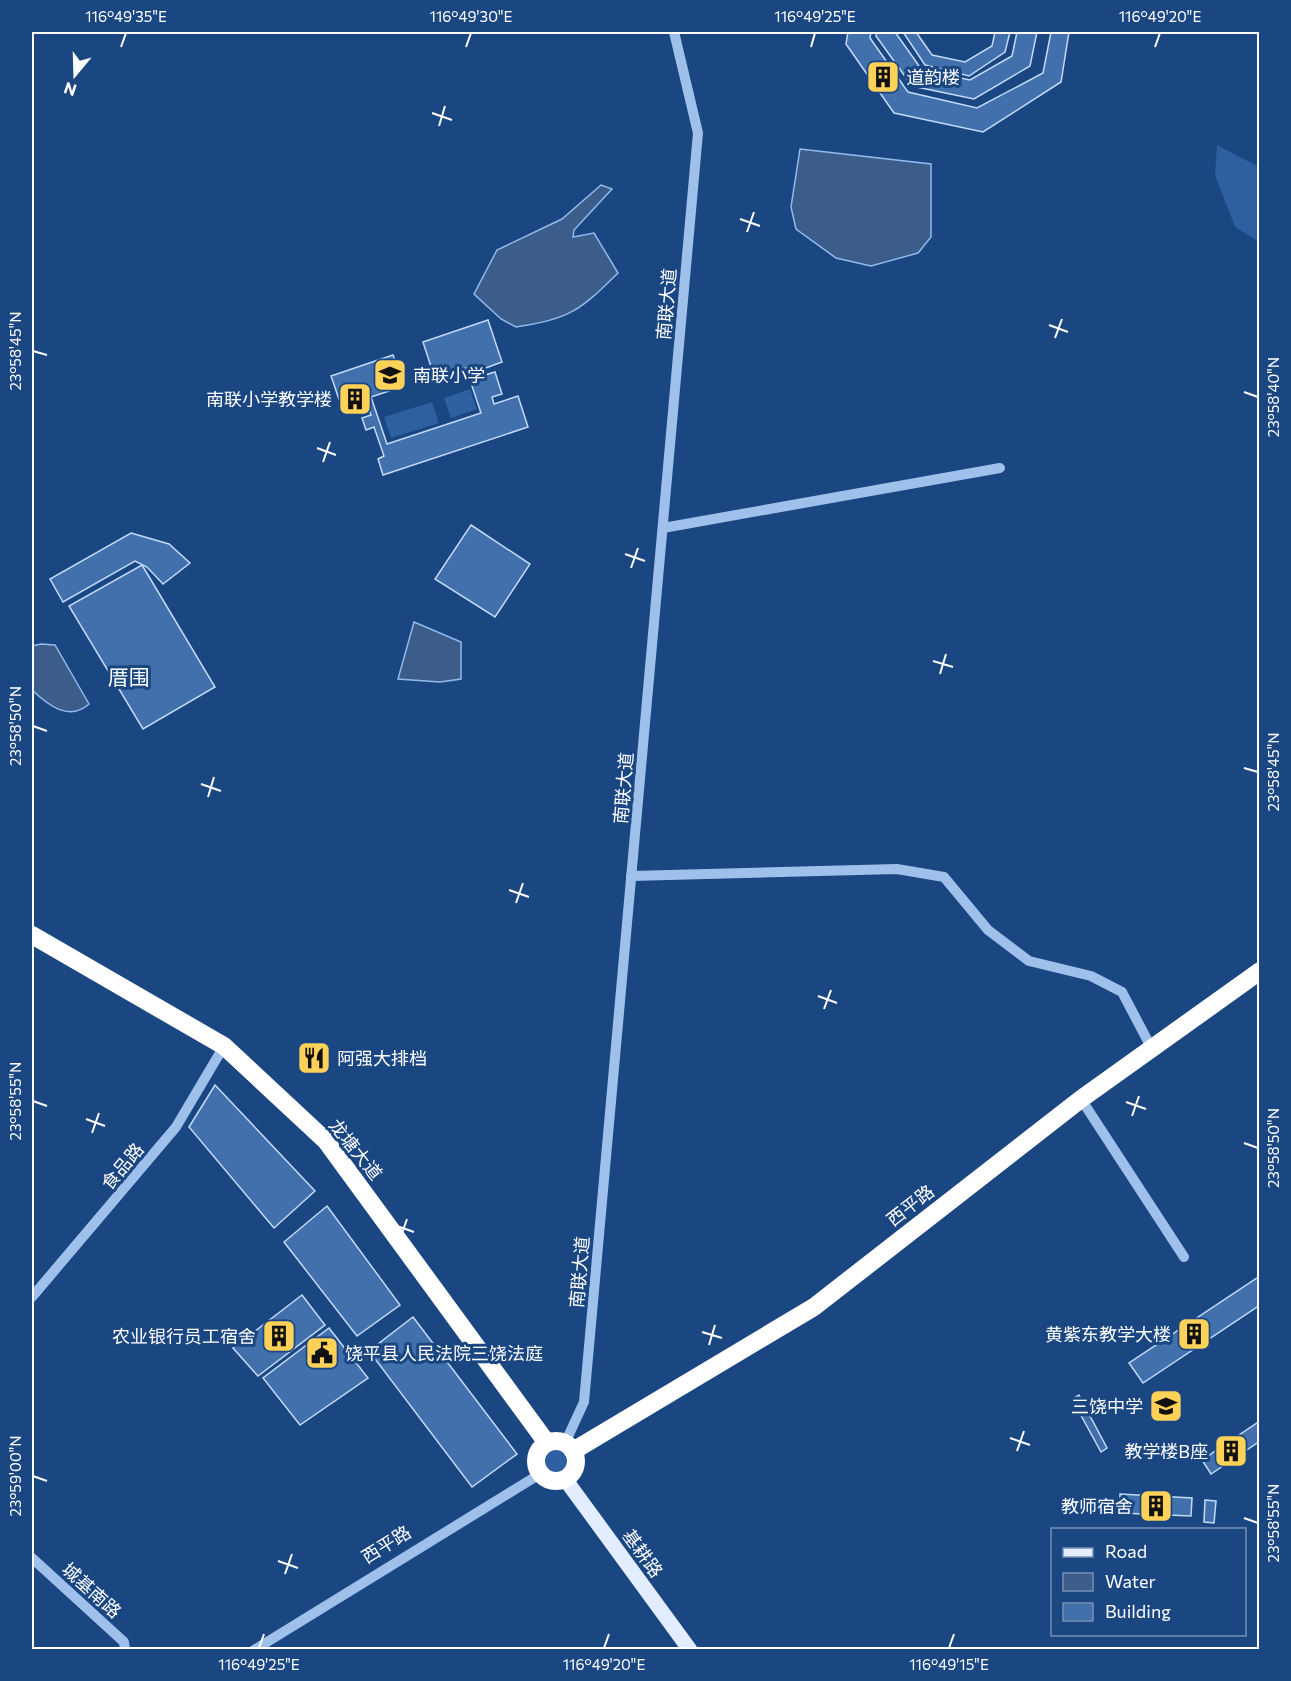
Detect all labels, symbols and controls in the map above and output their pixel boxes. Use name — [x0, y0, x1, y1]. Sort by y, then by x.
text: 116°49'35"E — [85, 7, 167, 25]
text: 116°49'30"E — [430, 7, 513, 25]
text: 116°49'25"E — [774, 7, 856, 25]
text: 116°49'20"E — [1119, 7, 1201, 25]
north arrow — [45, 45, 105, 105]
building icon: 道韵楼 — [865, 59, 901, 95]
place label: 道韵楼 — [906, 66, 960, 88]
text: N — [61, 79, 79, 101]
street label: 南联大道 — [652, 267, 680, 341]
text: 23°58'45"N — [6, 311, 24, 391]
school or university icon: 南联小学 — [372, 357, 408, 393]
text: 23°58'40"N — [1264, 357, 1282, 437]
place label: 南联小学 — [413, 364, 485, 386]
building icon: 南联小学教学楼 — [337, 381, 373, 417]
place label: 南联小学教学楼 — [206, 388, 332, 410]
district label: 厝围 — [108, 664, 150, 689]
text: 23°58'50"N — [6, 686, 24, 766]
text: 23°58'45"N — [1264, 732, 1282, 812]
street label: 南联大道 — [609, 751, 637, 825]
restaurant icon: 阿强大排档 — [296, 1040, 332, 1076]
place label: 阿强大排档 — [337, 1047, 427, 1069]
text: 23°58'55"N — [6, 1062, 24, 1140]
text: 23°58'50"N — [1264, 1108, 1282, 1188]
street label: 龙塘大道 — [325, 1114, 387, 1184]
street label: 食品路 — [96, 1138, 148, 1194]
street label: 西平路 — [882, 1180, 938, 1230]
street label: 南联大道 — [565, 1235, 593, 1309]
building icon: 黄紫东教学大楼 — [1176, 1316, 1212, 1352]
building icon: 农业银行员工宿舍 — [261, 1318, 297, 1354]
place label: 黄紫东教学大楼 — [1045, 1323, 1171, 1345]
place label: 农业银行员工宿舍 — [112, 1325, 256, 1347]
public building icon: 饶平县人民法院三饶法庭 — [304, 1335, 340, 1371]
place label: 饶平县人民法院三饶法庭 — [345, 1342, 543, 1364]
school or university icon: 三饶中学 — [1148, 1388, 1184, 1424]
place label: 三饶中学 — [1071, 1395, 1143, 1417]
building icon: 教学楼B座 — [1213, 1433, 1249, 1469]
text: 23°59'00"N — [6, 1435, 24, 1517]
place label: 教学楼B座 — [1124, 1440, 1208, 1462]
text: 23°58'55"N — [1264, 1484, 1282, 1562]
building icon: 教师宿舍 — [1138, 1488, 1174, 1524]
place label: 教师宿舍 — [1061, 1495, 1133, 1517]
street label: 西平路 — [357, 1520, 415, 1568]
street label: 基耕路 — [618, 1525, 668, 1581]
legend — [1051, 1528, 1246, 1636]
text: Road — [1105, 1540, 1147, 1562]
street label: 城基南路 — [58, 1558, 126, 1622]
text: Water — [1105, 1570, 1156, 1592]
text: Building — [1105, 1600, 1171, 1622]
text: 116°49'25"E — [218, 1655, 300, 1673]
text: 116°49'20"E — [563, 1655, 645, 1673]
text: 116°49'15"E — [909, 1655, 989, 1673]

